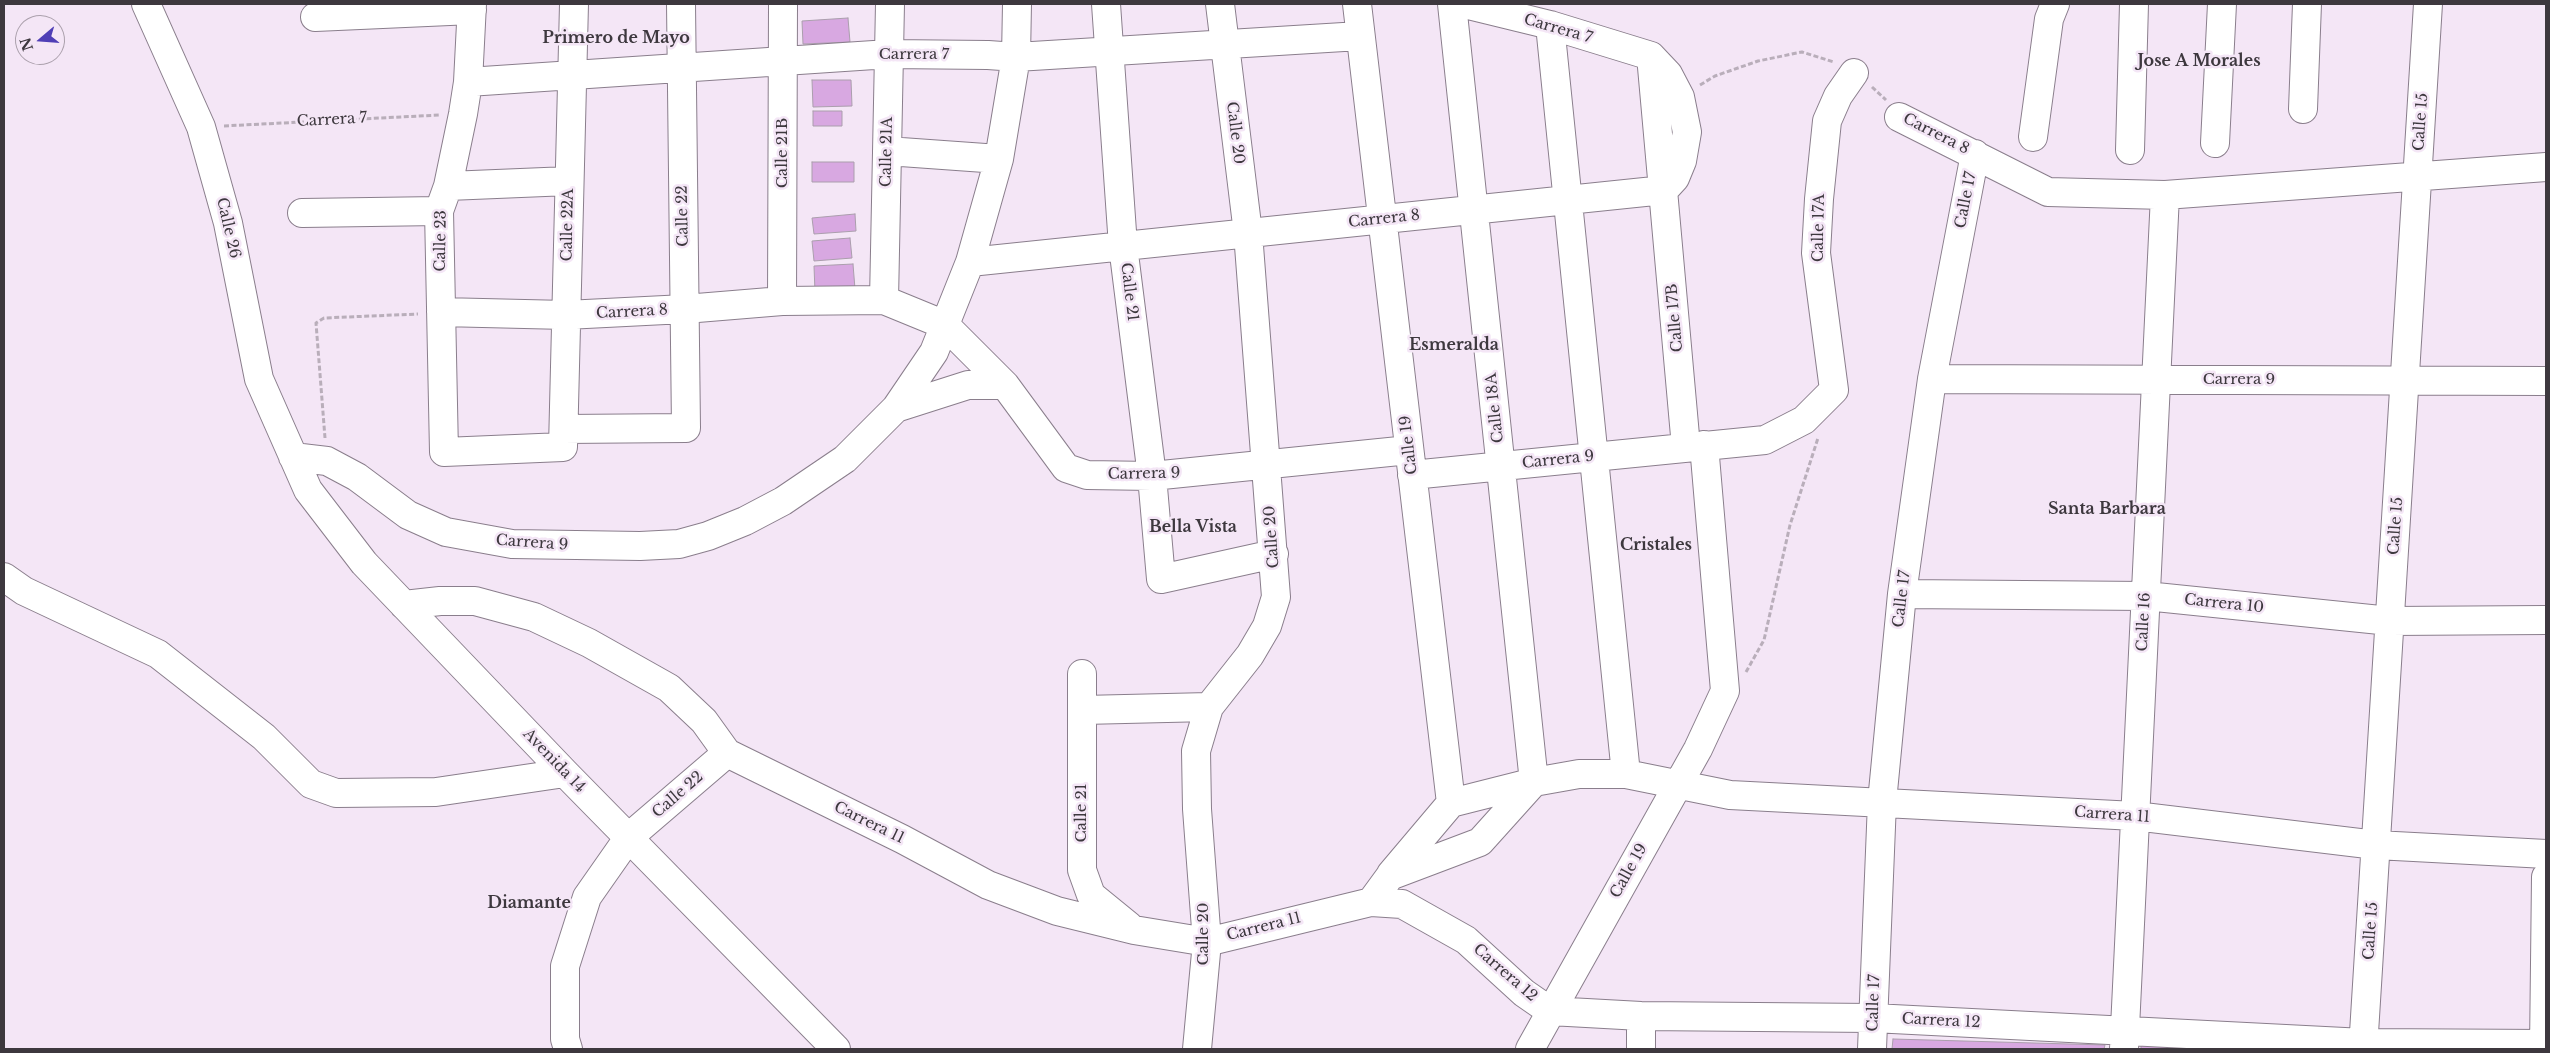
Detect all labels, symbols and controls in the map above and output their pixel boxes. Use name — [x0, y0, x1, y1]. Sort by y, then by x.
street label: Carrera 7 — [1522, 11, 1594, 47]
north arrow — [15, 15, 65, 65]
district label: Primero de Mayo — [542, 28, 690, 48]
text: N — [16, 35, 37, 53]
street label: Carrera 7 — [879, 46, 949, 64]
district label: Jose A Morales — [2137, 51, 2261, 71]
street label: Calle 15 — [2410, 92, 2432, 152]
street label: Calle 20 — [1222, 101, 1248, 165]
street label: Carrera 7 — [296, 109, 368, 131]
street label: Carrera 8 — [1900, 110, 1972, 158]
street label: Calle 21A — [877, 117, 897, 187]
street label: Calle 21B — [774, 118, 792, 188]
street label: Calle 17 — [1952, 170, 1980, 230]
street label: Calle 22 — [673, 185, 693, 247]
street label: Calle 22A — [558, 188, 578, 262]
street label: Calle 17A — [1809, 194, 1829, 262]
street label: Calle 26 — [212, 196, 244, 260]
street label: Carrera 8 — [1347, 206, 1421, 232]
street label: Calle 23 — [431, 210, 451, 272]
street label: Calle 21 — [1116, 262, 1142, 322]
street label: Calle 17B — [1663, 283, 1687, 353]
street label: Carrera 8 — [596, 301, 668, 323]
district label: Esmeralda — [1409, 335, 1499, 355]
street label: Carrera 9 — [2203, 371, 2275, 389]
street label: Calle 18A — [1482, 372, 1508, 444]
street label: Calle 19 — [1396, 414, 1422, 476]
street label: Carrera 9 — [1521, 447, 1595, 473]
street label: Carrera 9 — [1108, 464, 1180, 484]
street label: Calle 15 — [2385, 496, 2407, 556]
district label: Santa Barbara — [2048, 499, 2166, 519]
street label: Calle 20 — [1261, 505, 1283, 569]
district label: Bella Vista — [1149, 517, 1237, 537]
street label: Carrera 9 — [495, 531, 569, 555]
district label: Cristales — [1620, 535, 1692, 555]
street label: Calle 17 — [1890, 570, 1914, 628]
street label: Carrera 10 — [2183, 591, 2265, 617]
street label: Calle 16 — [2133, 592, 2155, 652]
street label: Avenida 14 — [519, 725, 589, 797]
street label: Calle 22 — [649, 768, 707, 822]
street label: Calle 21 — [1073, 784, 1091, 842]
street label: Carrera 11 — [831, 798, 907, 848]
street label: Carrera 11 — [2073, 803, 2151, 827]
street label: Calle 19 — [1607, 841, 1651, 901]
district label: Diamante — [487, 893, 571, 913]
street label: Calle 15 — [2360, 901, 2382, 961]
street label: Calle 20 — [1195, 903, 1213, 965]
street label: Carrera 11 — [1225, 909, 1303, 945]
street label: Carrera 12 — [1469, 940, 1541, 1006]
street label: Calle 17 — [1864, 974, 1884, 1032]
street label: Carrera 12 — [1901, 1010, 1981, 1032]

